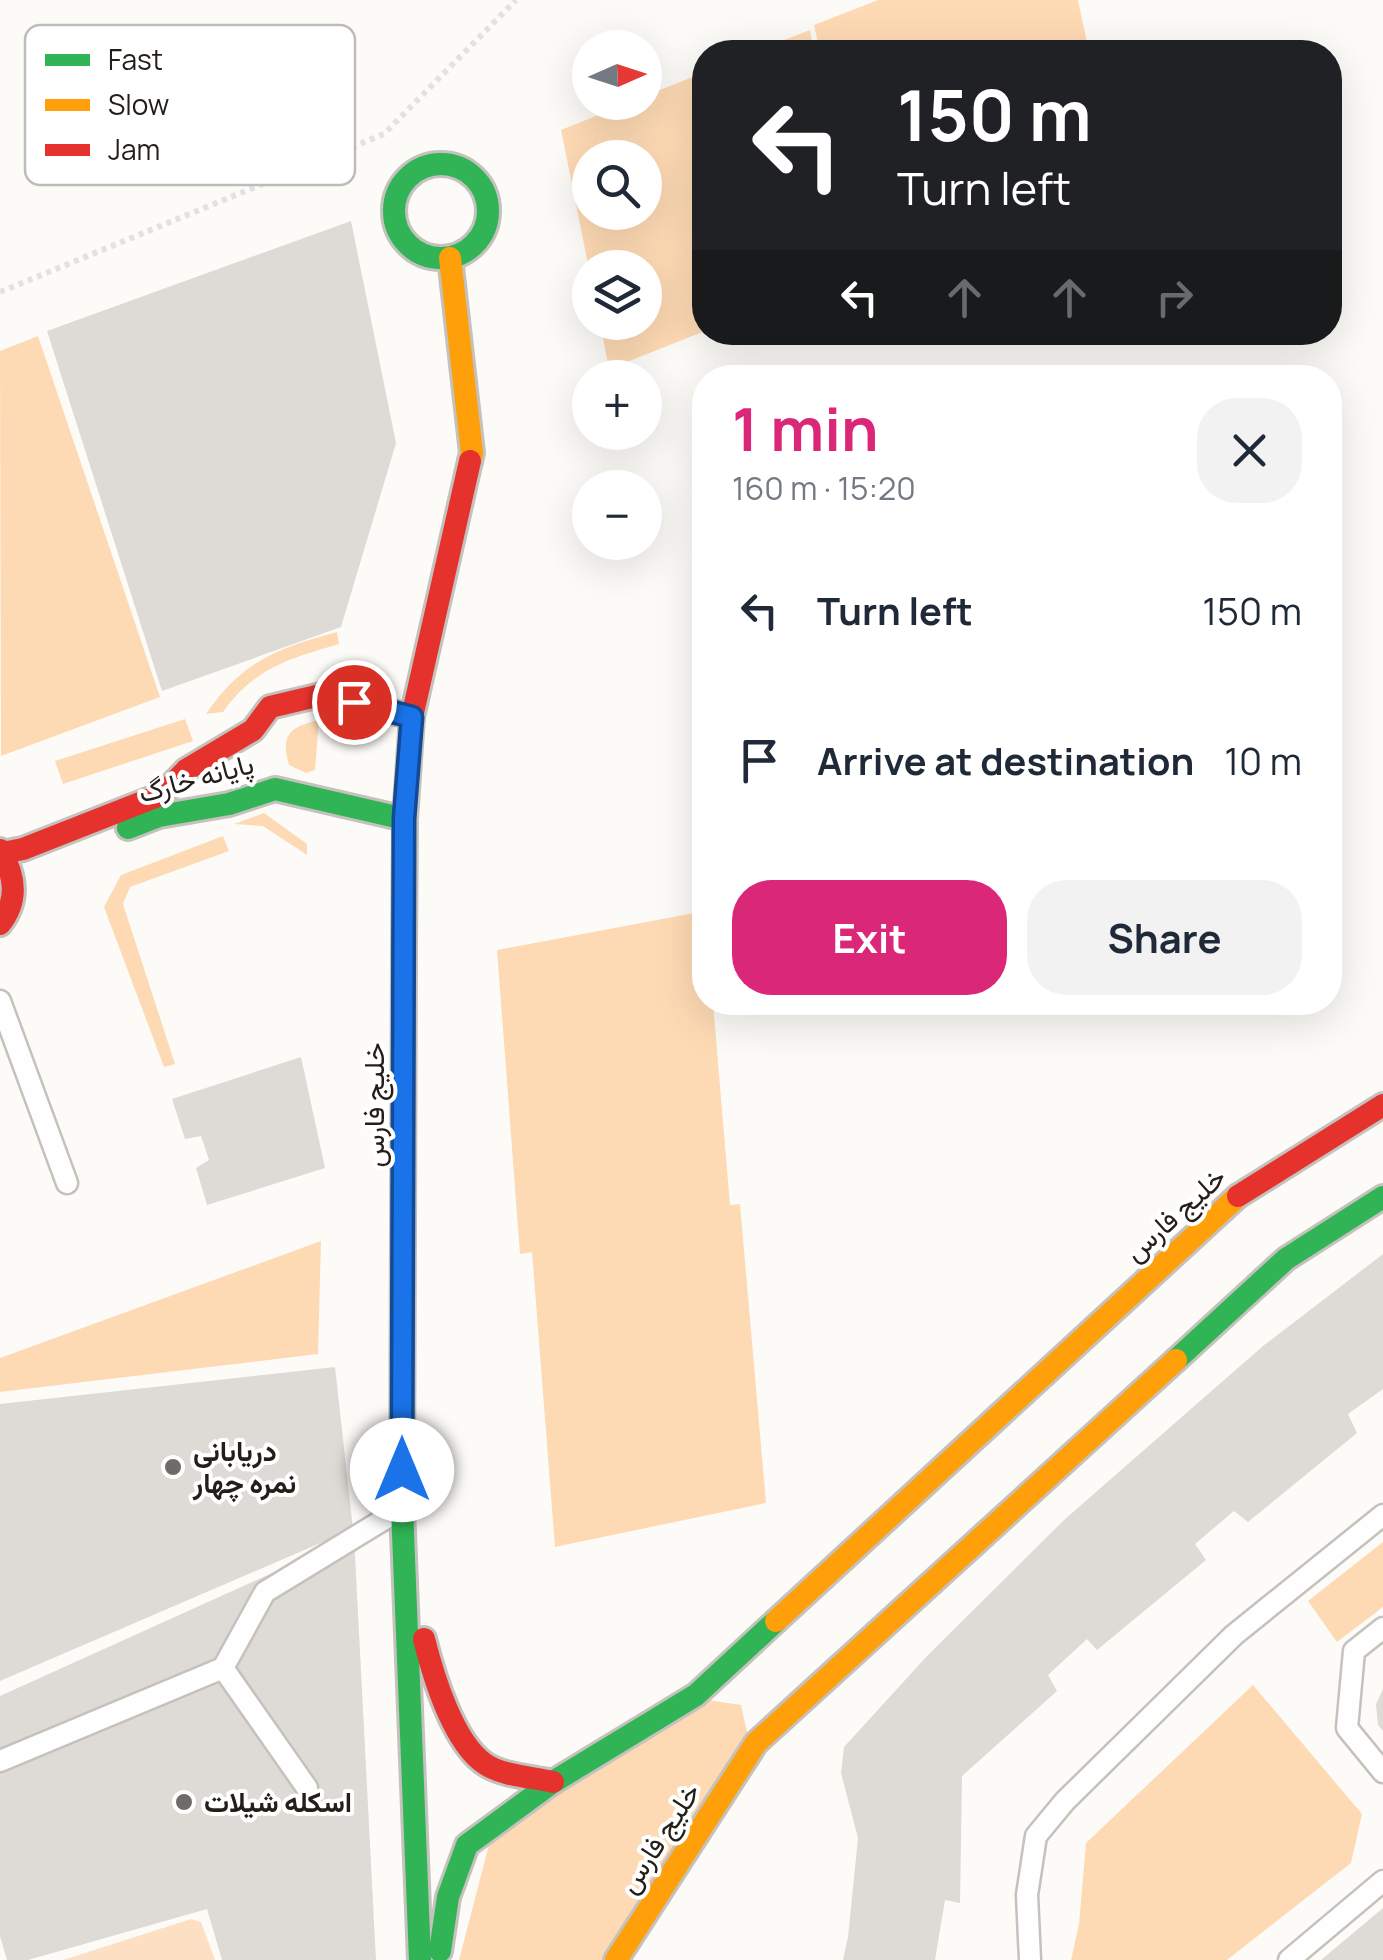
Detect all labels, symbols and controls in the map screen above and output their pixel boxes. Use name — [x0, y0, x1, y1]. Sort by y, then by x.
legend — [25, 25, 355, 185]
north arrow — [572, 30, 662, 120]
map controls — [572, 30, 662, 560]
text: Fast — [108, 40, 163, 78]
text: 150 m — [897, 66, 1092, 162]
icon: left — [732, 80, 862, 210]
text: Slow — [108, 85, 169, 123]
text: Jam — [108, 130, 160, 168]
button: search — [572, 140, 662, 230]
text: Turn left — [897, 157, 1071, 219]
button: layers — [572, 250, 662, 340]
icon: left — [832, 270, 887, 325]
icon: ahead — [937, 270, 992, 325]
icon: ahead — [1042, 270, 1097, 325]
icon: right — [1147, 270, 1202, 325]
button: + — [572, 360, 662, 450]
text: 1 min — [732, 387, 879, 469]
button: close — [1197, 398, 1302, 503]
text: 160 m · 15:20 — [732, 466, 916, 510]
button: − — [572, 470, 662, 560]
icon: left — [732, 583, 787, 638]
text: Turn left — [817, 584, 973, 636]
text: 150 m — [1202, 584, 1302, 636]
pin — [312, 660, 397, 745]
icon: arrive — [327, 675, 382, 730]
icon: arrive — [732, 733, 787, 788]
text: Arrive at destination — [817, 734, 1194, 786]
text: 10 m — [1224, 734, 1302, 786]
street label: پایانه خارگ — [134, 743, 258, 812]
button: Exit — [732, 880, 1007, 995]
button: Share — [1027, 880, 1302, 995]
street label: خلیج فارس — [354, 1043, 394, 1167]
street label: خلیج فارس — [1115, 1157, 1235, 1271]
position arrow — [350, 1418, 454, 1522]
place label: دریابانی نمره چهار — [192, 1431, 296, 1503]
marker: دریابانی نمره چهار — [162, 1456, 184, 1478]
street label: خلیج فارس — [608, 1775, 710, 1901]
place label: اسکله شیلات — [204, 1782, 352, 1820]
marker: اسکله شیلات — [173, 1791, 195, 1813]

